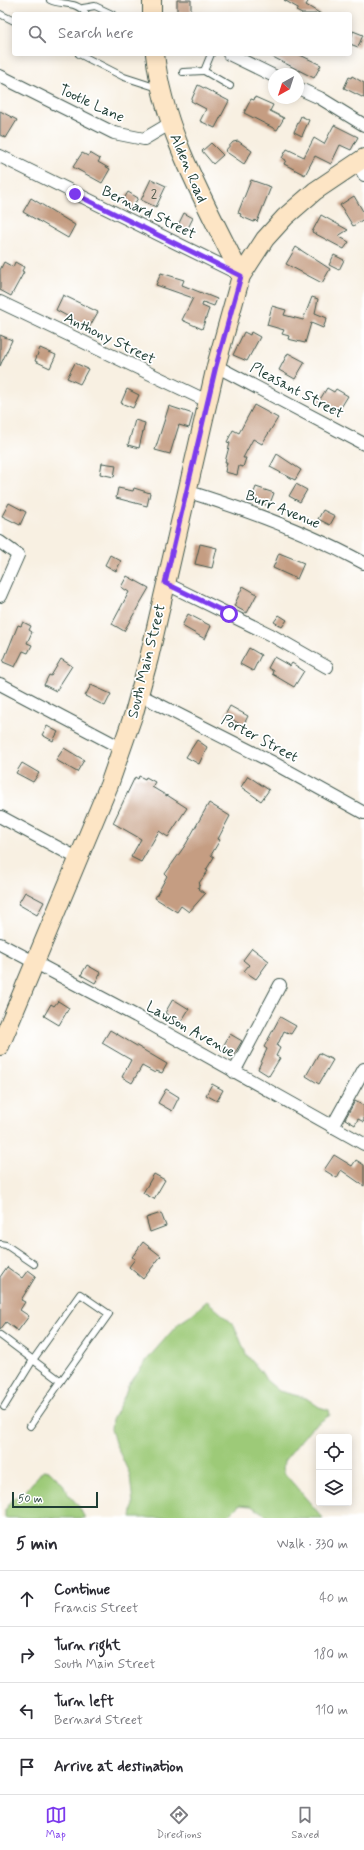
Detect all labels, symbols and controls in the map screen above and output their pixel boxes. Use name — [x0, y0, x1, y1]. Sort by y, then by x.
search box — [12, 12, 352, 56]
icon: search — [26, 23, 48, 45]
text: Search here — [58, 24, 134, 44]
north arrow — [268, 68, 304, 104]
street label: Tootle Lane — [56, 80, 128, 128]
street label: Alden Road — [165, 131, 212, 206]
street label: Bernard Street — [98, 181, 199, 244]
route end — [66, 185, 84, 203]
house number: 2 — [151, 186, 158, 203]
street label: Anthony Street — [61, 308, 159, 370]
street label: Pleasant Street — [246, 358, 347, 424]
street label: Burr Avenue — [242, 486, 323, 534]
street label: South Main Street — [123, 602, 171, 721]
route start — [220, 605, 238, 623]
street label: Porter Street — [218, 710, 302, 768]
street label: Lawson Avenue — [142, 997, 239, 1063]
map controls — [316, 1434, 352, 1506]
button: locate — [316, 1434, 352, 1470]
button: layers — [316, 1470, 352, 1506]
scale bar — [12, 1490, 98, 1509]
text: 50 m — [18, 1492, 43, 1506]
text: 5 min — [16, 1533, 58, 1555]
text: Walk · 330 m — [277, 1536, 348, 1553]
text: Continue — [54, 1580, 110, 1600]
icon: ahead — [16, 1588, 38, 1610]
text: 40 m — [319, 1590, 348, 1607]
text: Francis Street — [54, 1600, 138, 1617]
text: Turn right — [54, 1636, 121, 1656]
icon: right — [16, 1644, 38, 1666]
text: 180 m — [313, 1646, 348, 1663]
text: South Main Street — [54, 1656, 156, 1673]
text: Turn left — [54, 1692, 114, 1712]
icon: left — [16, 1700, 38, 1722]
text: 110 m — [315, 1702, 348, 1719]
text: Bernard Street — [54, 1712, 143, 1729]
icon: arrive — [16, 1756, 38, 1778]
text: Arrive at destination — [54, 1757, 183, 1777]
tab: Map — [45, 1804, 67, 1842]
tab: Directions — [156, 1804, 202, 1842]
tab: Saved — [291, 1804, 319, 1842]

